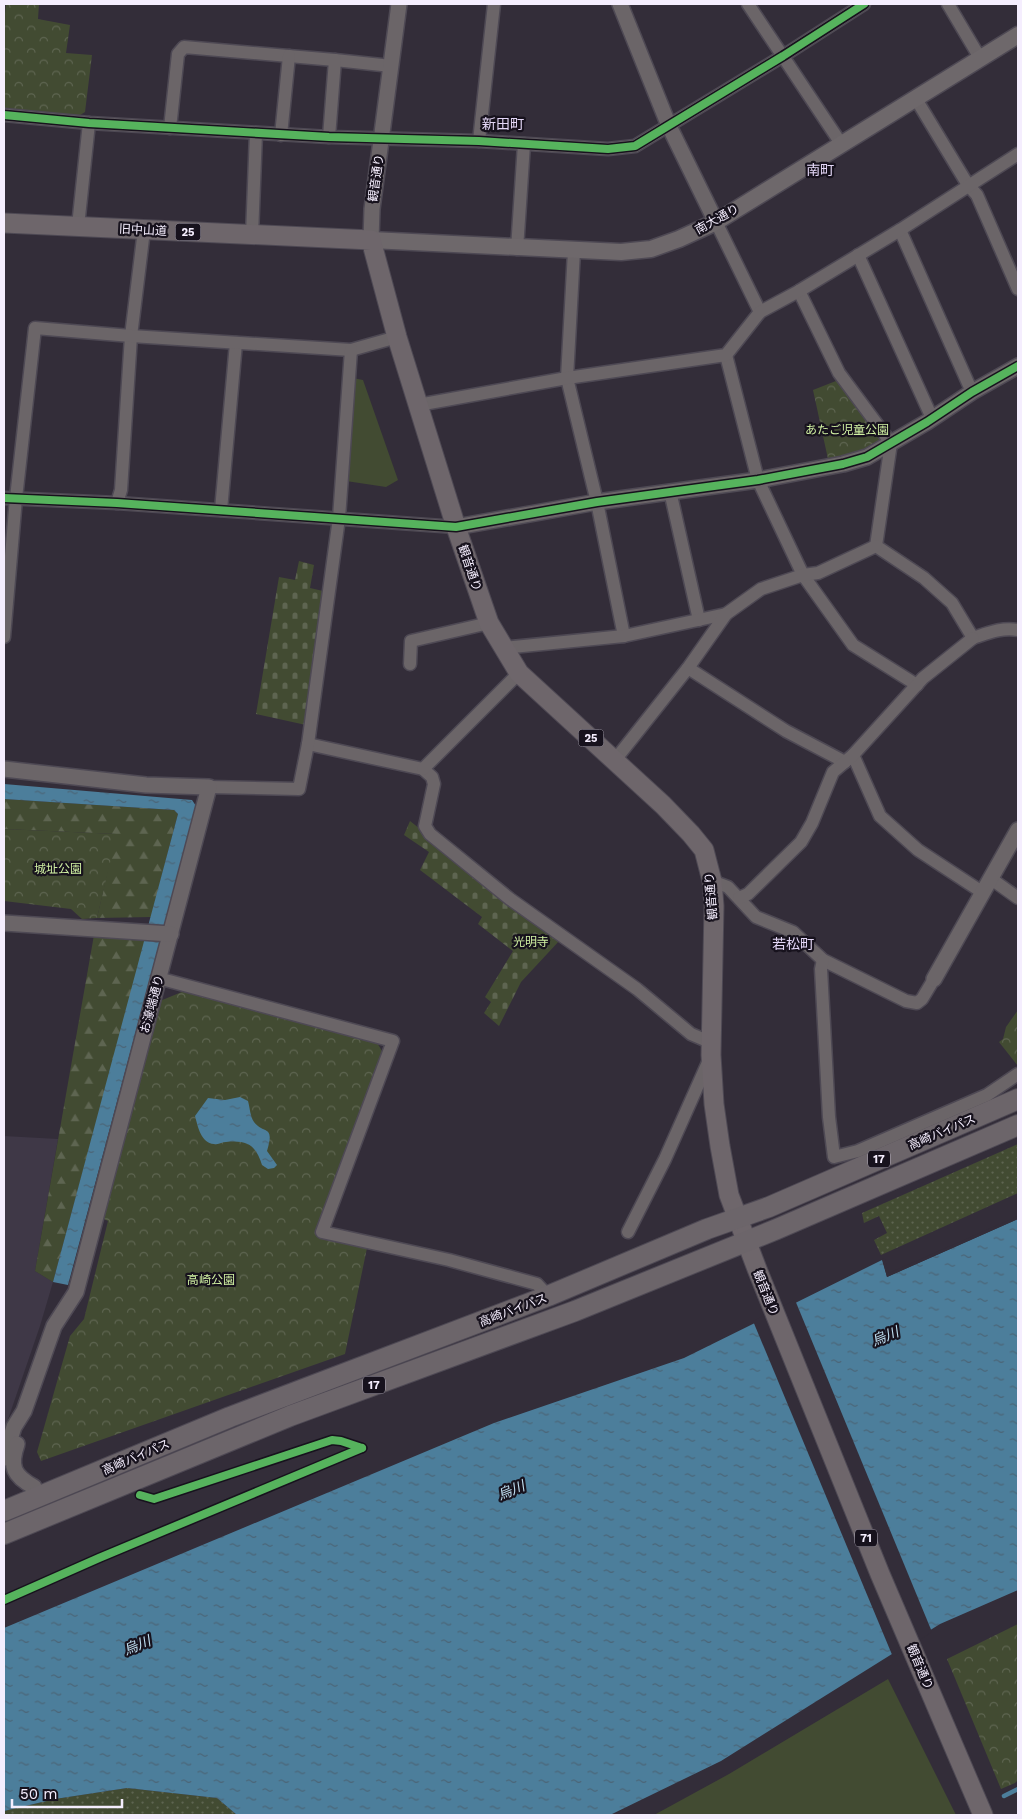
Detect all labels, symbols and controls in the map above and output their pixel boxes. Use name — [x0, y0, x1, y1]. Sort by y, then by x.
district label: 新田町 — [482, 116, 524, 132]
street label: 観音通り — [366, 153, 386, 203]
district label: 南町 — [806, 162, 834, 178]
street label: 南大通り — [693, 201, 741, 237]
street label: 旧中山道 — [119, 222, 167, 238]
road number: 25 — [176, 223, 200, 240]
park label: あたご児童公園 — [805, 423, 889, 437]
street label: 観音通り — [456, 543, 484, 593]
road number: 25 — [578, 730, 604, 746]
park label: 城址公園 — [34, 862, 82, 876]
street label: 観音通り — [702, 871, 720, 921]
park label: 光明寺 — [513, 935, 549, 949]
district label: 若松町 — [772, 936, 814, 952]
street label: お濠端通り — [137, 973, 167, 1035]
street label: 高崎バイパス — [906, 1112, 978, 1152]
road number: 17 — [868, 1150, 890, 1168]
street label: 観音通り — [751, 1268, 781, 1318]
park label: 高崎公園 — [187, 1273, 235, 1287]
street label: 高崎バイパス — [477, 1291, 549, 1329]
water label: 烏川 — [869, 1323, 903, 1349]
road number: 17 — [363, 1376, 385, 1394]
street label: 高崎バイパス — [100, 1437, 172, 1477]
water label: 烏川 — [495, 1477, 529, 1503]
road number: 71 — [855, 1530, 877, 1546]
water label: 烏川 — [121, 1632, 155, 1658]
street label: 観音通り — [904, 1642, 936, 1692]
scale bar — [12, 1776, 122, 1808]
text: 50 m — [20, 1785, 57, 1803]

